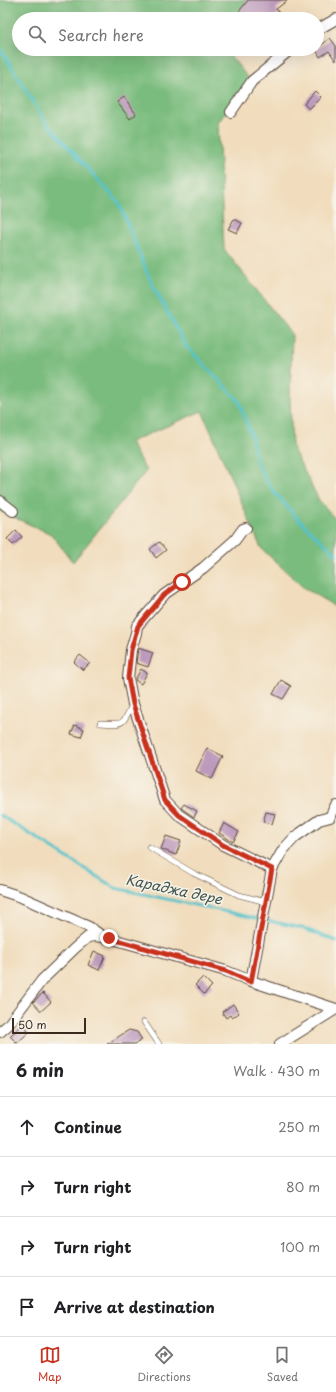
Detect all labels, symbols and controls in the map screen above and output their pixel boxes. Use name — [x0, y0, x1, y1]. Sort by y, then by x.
search box — [12, 12, 324, 56]
icon: search — [26, 23, 48, 45]
text: Search here — [58, 23, 144, 46]
route start — [173, 573, 191, 591]
water label: Караджа дере — [124, 869, 225, 910]
route end — [100, 929, 118, 947]
scale bar — [12, 1016, 86, 1035]
text: 50 m — [18, 1016, 47, 1033]
text: 6 min — [16, 1057, 64, 1083]
text: Walk · 430 m — [233, 1061, 320, 1080]
text: Continue — [54, 1115, 122, 1138]
icon: ahead — [16, 1116, 38, 1138]
text: 250 m — [278, 1117, 320, 1136]
text: Turn right — [54, 1175, 131, 1198]
icon: right — [16, 1176, 38, 1198]
text: 80 m — [286, 1177, 320, 1196]
text: Turn right — [54, 1235, 131, 1258]
icon: right — [16, 1236, 38, 1258]
text: 100 m — [280, 1237, 320, 1256]
text: Arrive at destination — [54, 1295, 215, 1318]
icon: arrive — [16, 1296, 38, 1318]
tab: Map — [38, 1344, 61, 1385]
tab: Directions — [137, 1344, 191, 1385]
tab: Saved — [267, 1344, 298, 1385]

